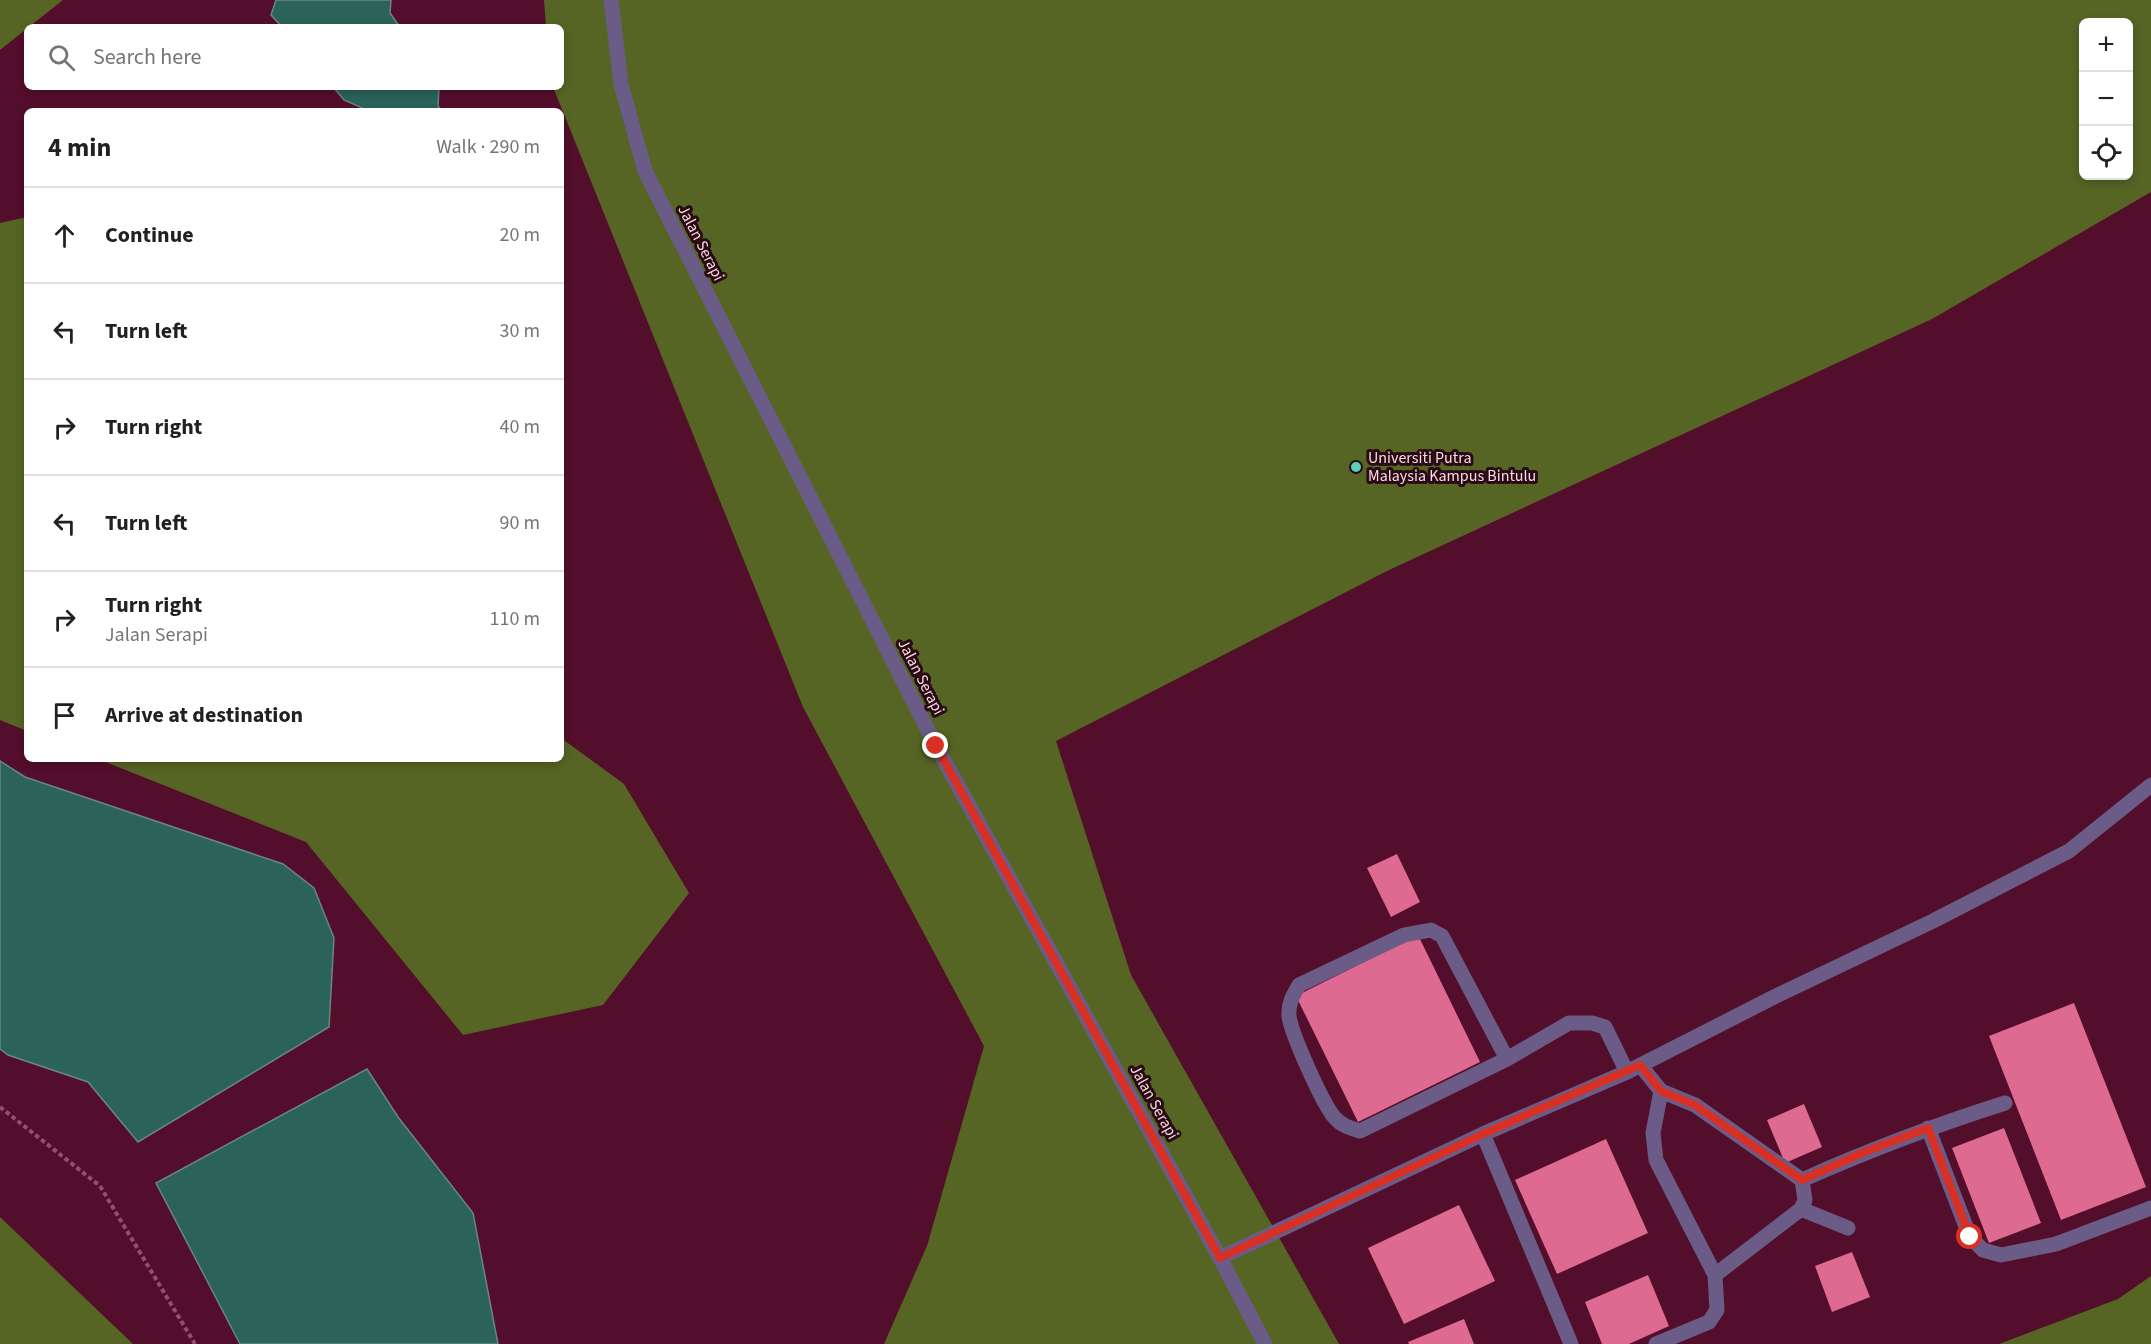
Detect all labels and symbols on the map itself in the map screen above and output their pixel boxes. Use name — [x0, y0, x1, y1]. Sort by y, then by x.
street label: Jalan Serapi — [673, 201, 729, 285]
place label: Universiti Putra Malaysia Kampus Bintulu — [1368, 447, 1536, 487]
marker: Universiti Putra Malaysia Kampus Bintulu — [1349, 460, 1363, 474]
street label: Jalan Serapi — [893, 635, 949, 719]
route end — [922, 732, 948, 758]
street label: Jalan Serapi — [1124, 1061, 1184, 1143]
route start — [1956, 1223, 1982, 1249]

